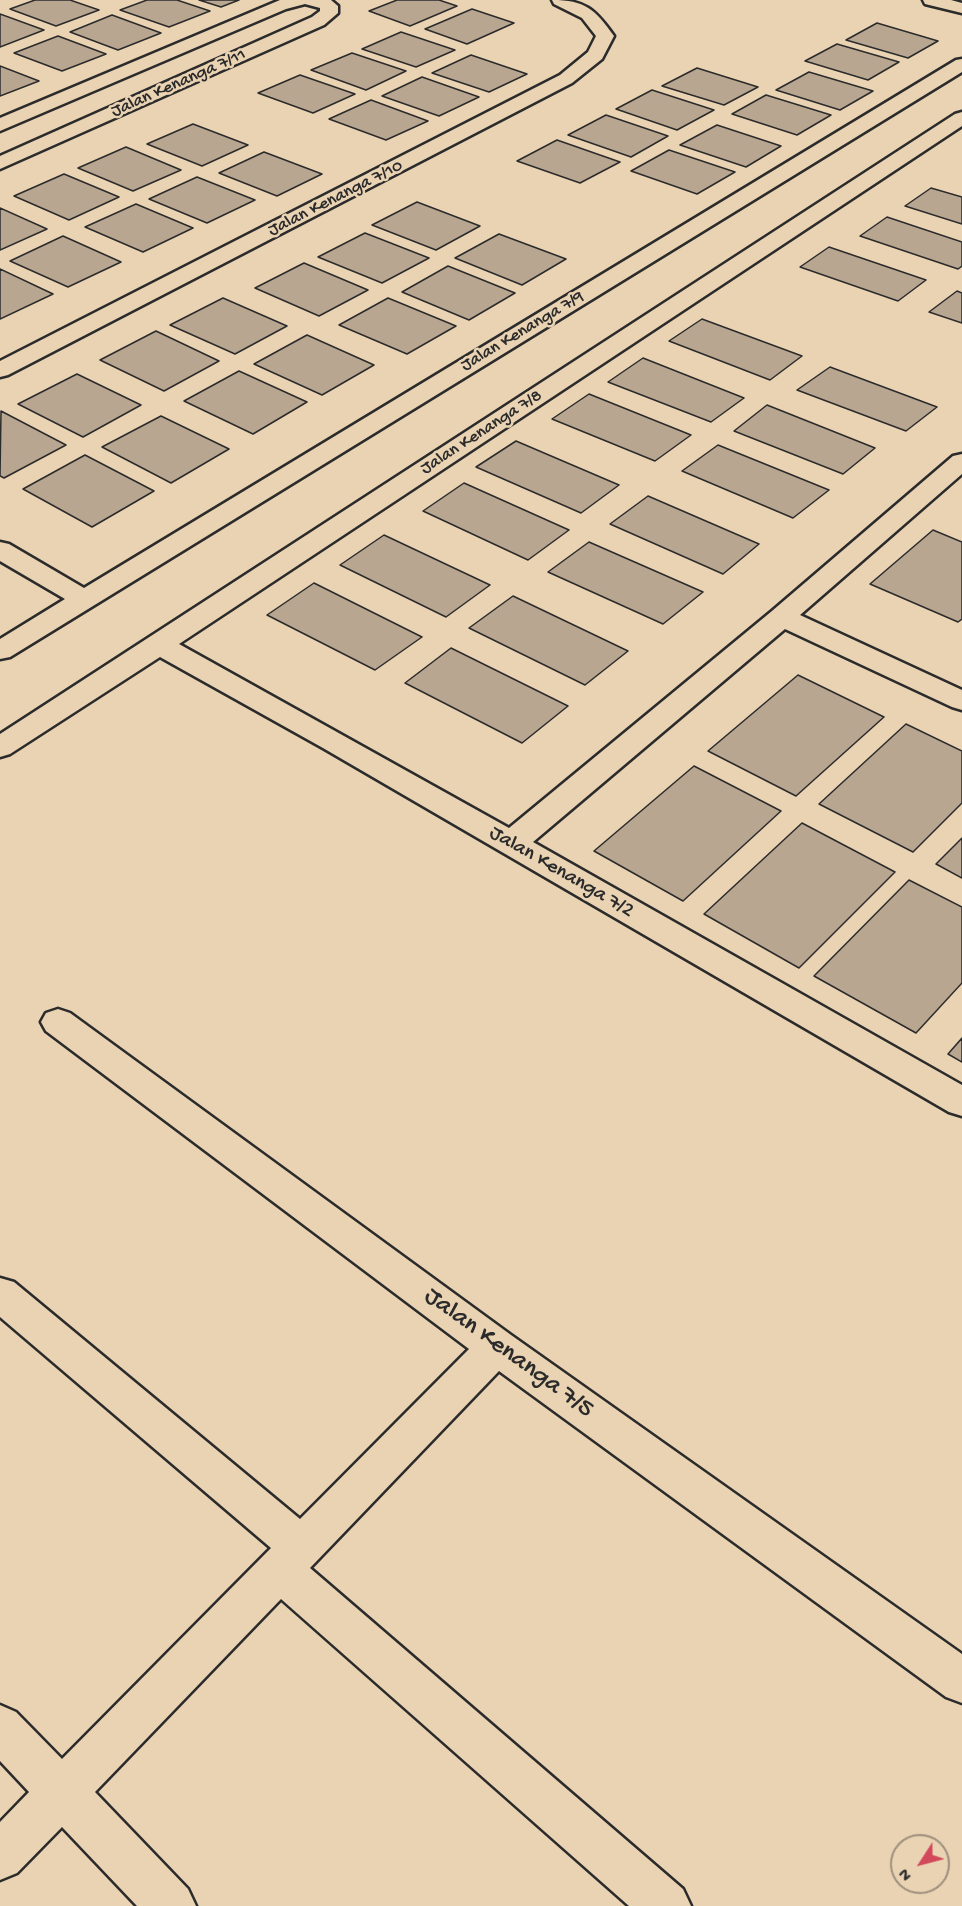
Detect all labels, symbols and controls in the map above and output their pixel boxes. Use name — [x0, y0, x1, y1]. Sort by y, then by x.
street label: Jalan Kenanga 7/11 — [108, 45, 250, 123]
street label: Jalan Kenanga 7/10 — [265, 156, 407, 242]
street label: Jalan Kenanga 7/9 — [458, 287, 588, 377]
street label: Jalan Kenanga 7/8 — [417, 386, 547, 480]
street label: Jalan Kenanga 7/2 — [484, 821, 638, 925]
street label: Jalan Kenanga 7/5 — [417, 1282, 599, 1426]
north arrow — [890, 1834, 950, 1894]
text: N — [896, 1864, 917, 1884]

